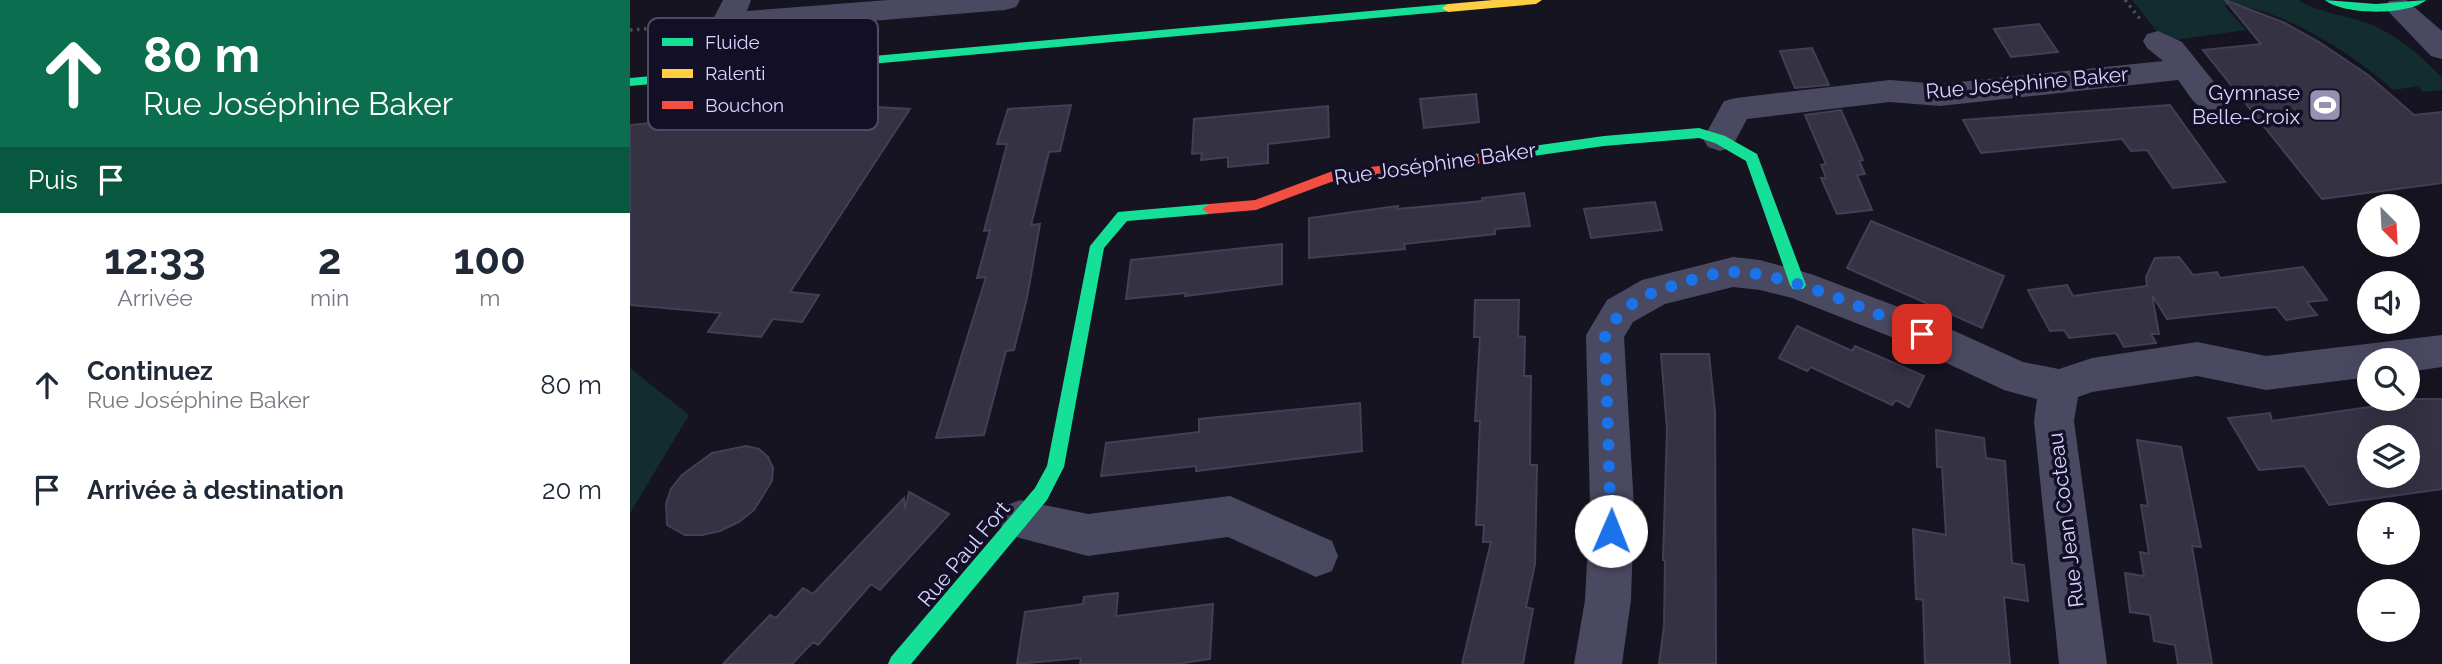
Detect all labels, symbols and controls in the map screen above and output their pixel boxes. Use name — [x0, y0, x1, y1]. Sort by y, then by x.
legend — [648, 18, 878, 130]
text: 80 m — [143, 26, 260, 83]
icon: ahead — [28, 28, 119, 119]
text: Fluide — [705, 31, 760, 53]
street label: Rue Joséphine Baker — [1925, 61, 2130, 104]
text: Ralenti — [705, 62, 765, 84]
place label: Gymnase Belle-Croix — [2192, 80, 2300, 129]
text: Rue Joséphine Baker — [143, 85, 453, 122]
sports icon: Gymnase Belle-Croix — [2306, 86, 2344, 124]
text: Bouchon — [705, 94, 784, 116]
street label: Rue Joséphine Baker — [1332, 137, 1538, 190]
icon: arrive — [92, 161, 130, 199]
text: Puis — [28, 165, 78, 195]
north arrow — [2357, 194, 2420, 257]
map controls — [2357, 194, 2420, 642]
text: 12:33 — [104, 235, 206, 284]
text: 2 — [318, 235, 342, 284]
text: 100 — [454, 235, 526, 284]
button: sound — [2357, 271, 2420, 334]
text: Arrivée — [117, 284, 193, 311]
text: min — [310, 284, 349, 311]
text: m — [479, 284, 500, 311]
pin — [1892, 304, 1952, 364]
icon: arrive — [1903, 315, 1941, 353]
button: search — [2357, 348, 2420, 411]
text: Continuez — [87, 356, 213, 386]
icon: ahead — [28, 366, 66, 404]
text: 80 m — [540, 370, 602, 400]
text: Rue Joséphine Baker — [87, 386, 310, 413]
button: layers — [2357, 425, 2420, 488]
street label: Rue Jean Cocteau — [2042, 431, 2089, 609]
icon: arrive — [28, 471, 66, 509]
text: Arrivée à destination — [87, 475, 344, 505]
text: 20 m — [542, 475, 602, 505]
position arrow — [1574, 494, 1648, 568]
street label: Rue Paul Fort — [912, 496, 1015, 611]
button: + — [2357, 502, 2420, 565]
button: − — [2357, 579, 2420, 642]

